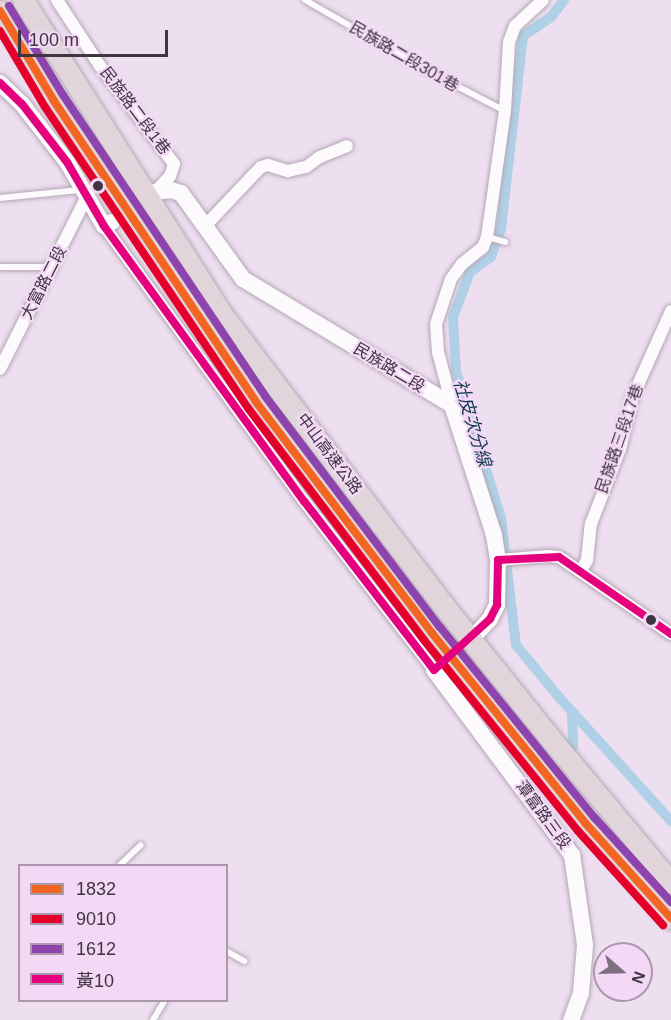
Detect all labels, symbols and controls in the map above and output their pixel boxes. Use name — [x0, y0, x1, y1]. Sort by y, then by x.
scale bar — [21, 18, 171, 56]
street label: 民族路二段301巷 — [346, 18, 462, 96]
text: 100 m — [29, 30, 79, 50]
street label: 民族路二段1巷 — [96, 63, 174, 159]
unlabelled marker — [92, 180, 104, 192]
street label: 大富路二段 — [17, 243, 71, 323]
street label: 民族路二段 — [350, 339, 428, 397]
water label: 社皮次分線 — [449, 377, 495, 469]
street label: 民族路三段17巷 — [592, 382, 648, 496]
street label: 中山高速公路 — [292, 410, 366, 498]
unlabelled marker — [645, 614, 657, 626]
street label: 潭富路三段 — [512, 777, 574, 853]
legend — [18, 864, 228, 1002]
text: 1832 — [76, 879, 116, 899]
text: 9010 — [76, 909, 116, 929]
text: 1612 — [76, 939, 116, 959]
north arrow — [593, 942, 653, 1002]
text: N — [629, 969, 648, 986]
text: 黃10 — [76, 971, 114, 991]

